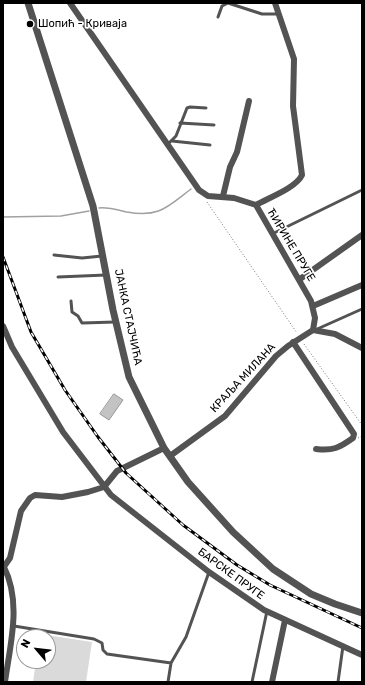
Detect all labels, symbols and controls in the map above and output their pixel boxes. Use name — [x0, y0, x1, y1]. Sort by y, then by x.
place label: Шопић - Криваја — [38, 17, 127, 31]
marker: Шопић - Криваја — [25, 19, 35, 29]
street label: ЋИРИНЕ ПРУГЕ — [264, 206, 318, 284]
street label: ЈАНКА СТАЈЧИЋА — [111, 268, 145, 366]
street label: КРАЉА МИЛАНА — [208, 341, 278, 415]
street label: БАРСКЕ ПРУГЕ — [195, 545, 267, 603]
north arrow — [16, 629, 56, 669]
text: N — [18, 637, 33, 650]

